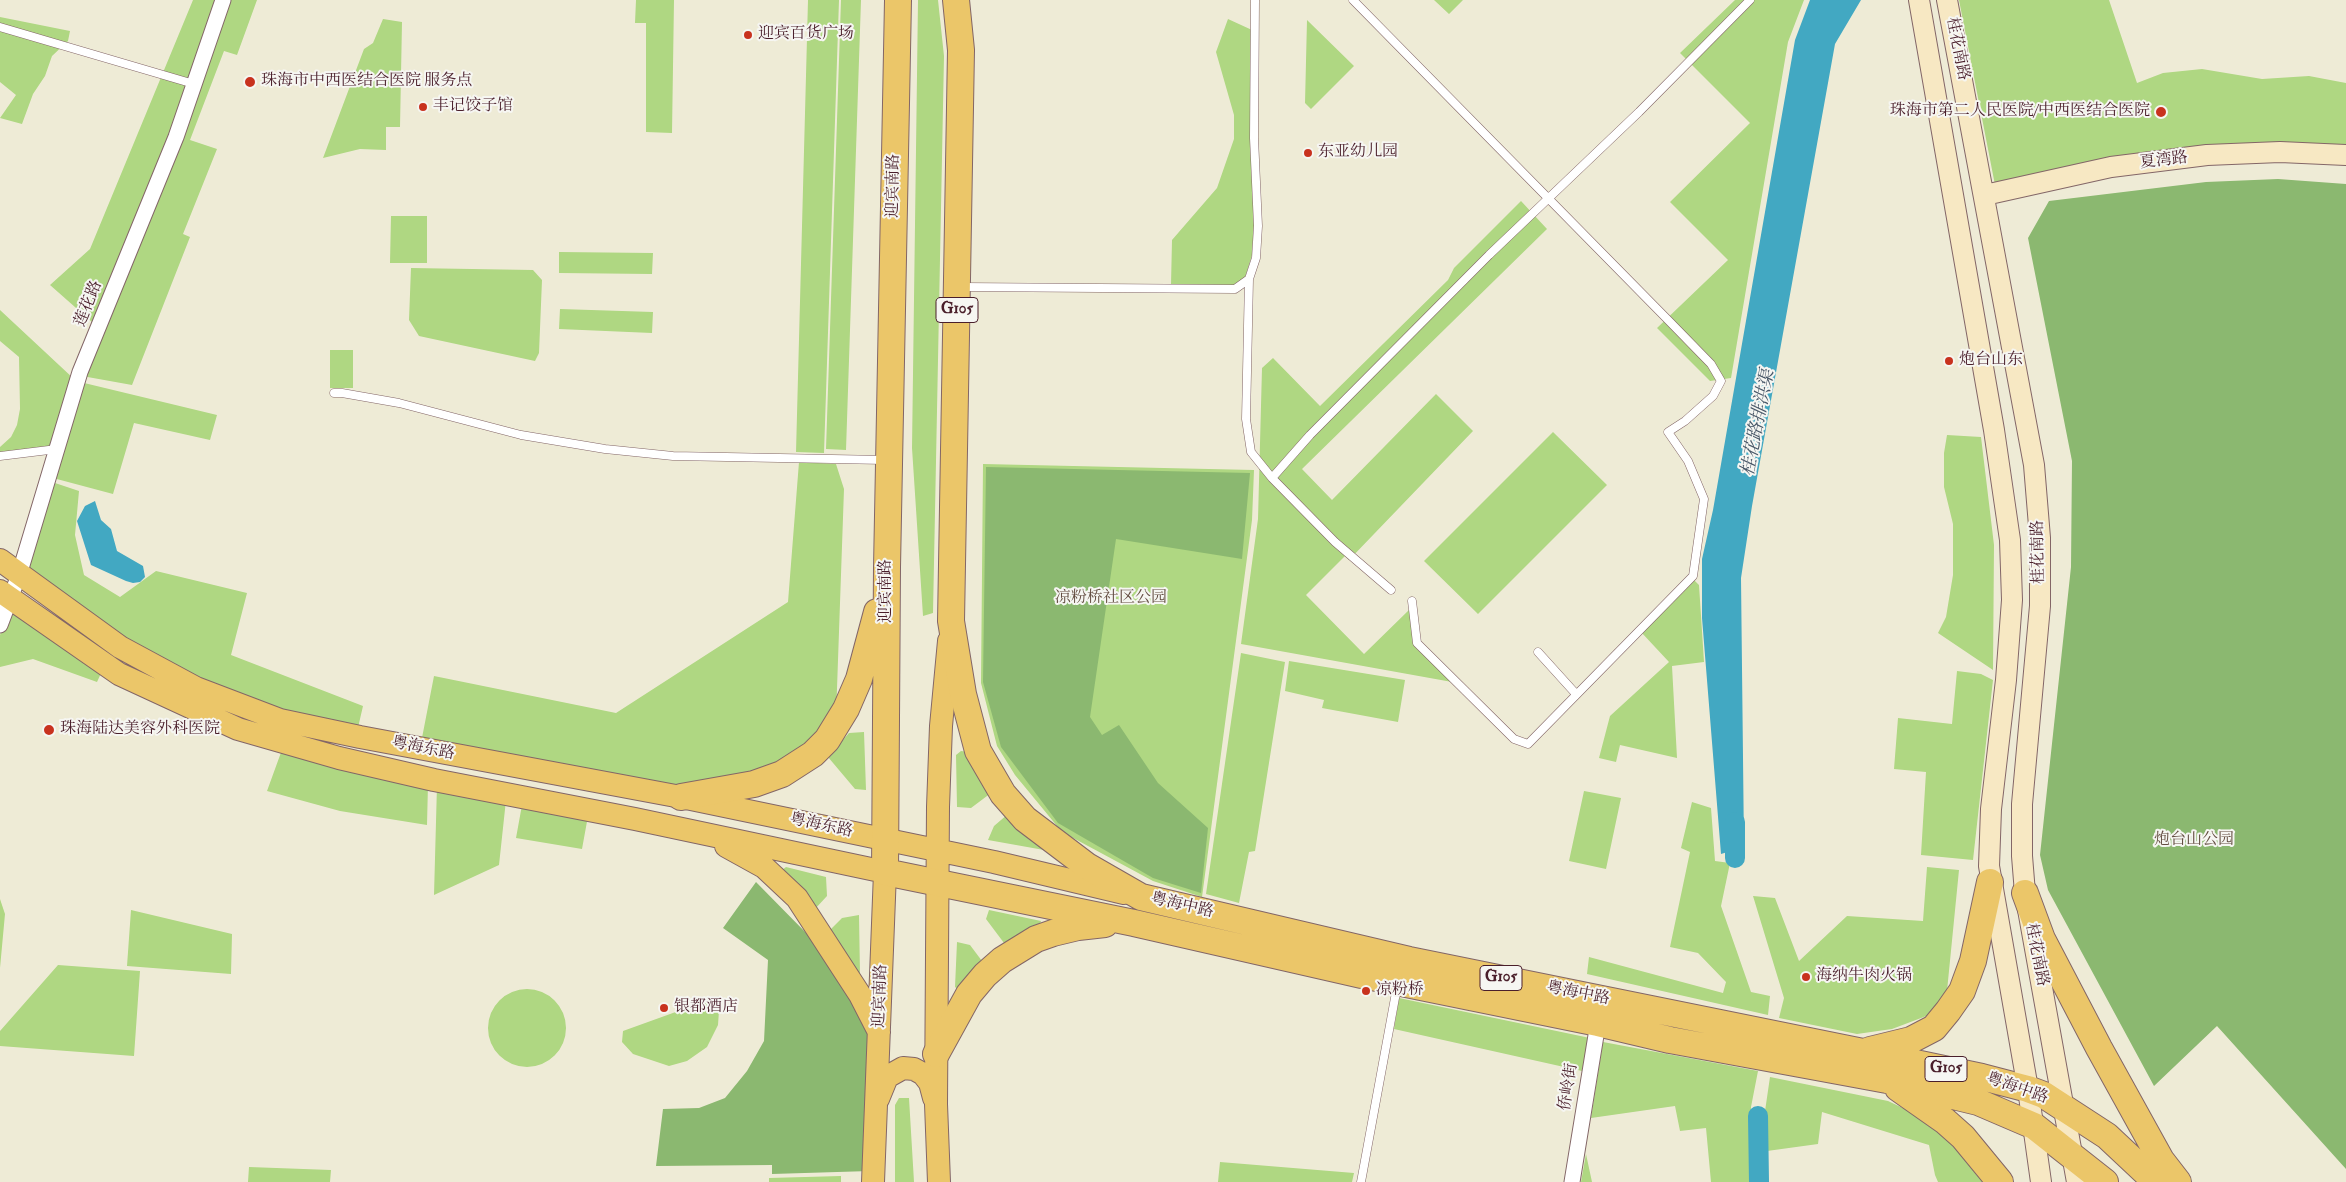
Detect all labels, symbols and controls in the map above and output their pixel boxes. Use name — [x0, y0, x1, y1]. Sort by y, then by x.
street label: 桂花南路 — [1941, 16, 1973, 82]
place label: 迎宾百货广场 — [758, 25, 854, 45]
marker: 迎宾百货广场 — [742, 29, 754, 41]
place label: 珠海市中西医结合医院 服务点 — [261, 72, 472, 92]
marker: 珠海市中西医结合医院 服务点 — [243, 75, 257, 89]
place label: 丰记饺子馆 — [433, 97, 513, 117]
marker: 丰记饺子馆 — [417, 101, 429, 113]
place label: 珠海市第二人民医院/中西医结合医院 — [1890, 102, 2150, 122]
marker: 珠海市第二人民医院/中西医结合医院 — [2154, 105, 2168, 119]
place label: 东亚幼儿园 — [1318, 143, 1398, 163]
marker: 东亚幼儿园 — [1302, 147, 1314, 159]
street label: 夏湾路 — [2139, 149, 2189, 173]
street label: 迎宾南路 — [884, 154, 904, 218]
street label: 莲花路 — [71, 278, 107, 330]
road number: G105 — [936, 298, 978, 322]
place label: 炮台山东 — [1959, 351, 2023, 371]
marker: 炮台山东 — [1943, 355, 1955, 367]
water label: 桂花路排洪渠 — [1738, 368, 1780, 478]
street label: 桂花南路 — [2029, 520, 2049, 584]
street label: 迎宾南路 — [877, 559, 897, 623]
park label: 凉粉桥社区公园 — [1055, 589, 1167, 609]
place label: 珠海陆达美容外科医院 — [60, 720, 220, 740]
marker: 珠海陆达美容外科医院 — [42, 723, 56, 737]
street label: 粤海东路 — [390, 733, 456, 765]
street label: 粤海东路 — [788, 810, 854, 842]
park label: 炮台山公园 — [2154, 831, 2234, 851]
street label: 粤海中路 — [1149, 889, 1215, 923]
street label: 桂花南路 — [2020, 922, 2052, 988]
street label: 迎宾南路 — [870, 964, 892, 1028]
road number: G105 — [1480, 966, 1522, 990]
place label: 海纳牛肉火锅 — [1816, 967, 1912, 987]
marker: 海纳牛肉火锅 — [1800, 971, 1812, 983]
street label: 粤海中路 — [1545, 978, 1611, 1010]
place label: 凉粉桥 — [1376, 981, 1424, 1001]
marker: 凉粉桥 — [1360, 985, 1372, 997]
place label: 银都酒店 — [674, 998, 738, 1018]
marker: 银都酒店 — [658, 1002, 670, 1014]
road number: G105 — [1925, 1056, 1967, 1082]
street label: 侨岭街 — [1556, 1062, 1582, 1112]
street label: 粤海中路 — [1984, 1070, 2050, 1108]

